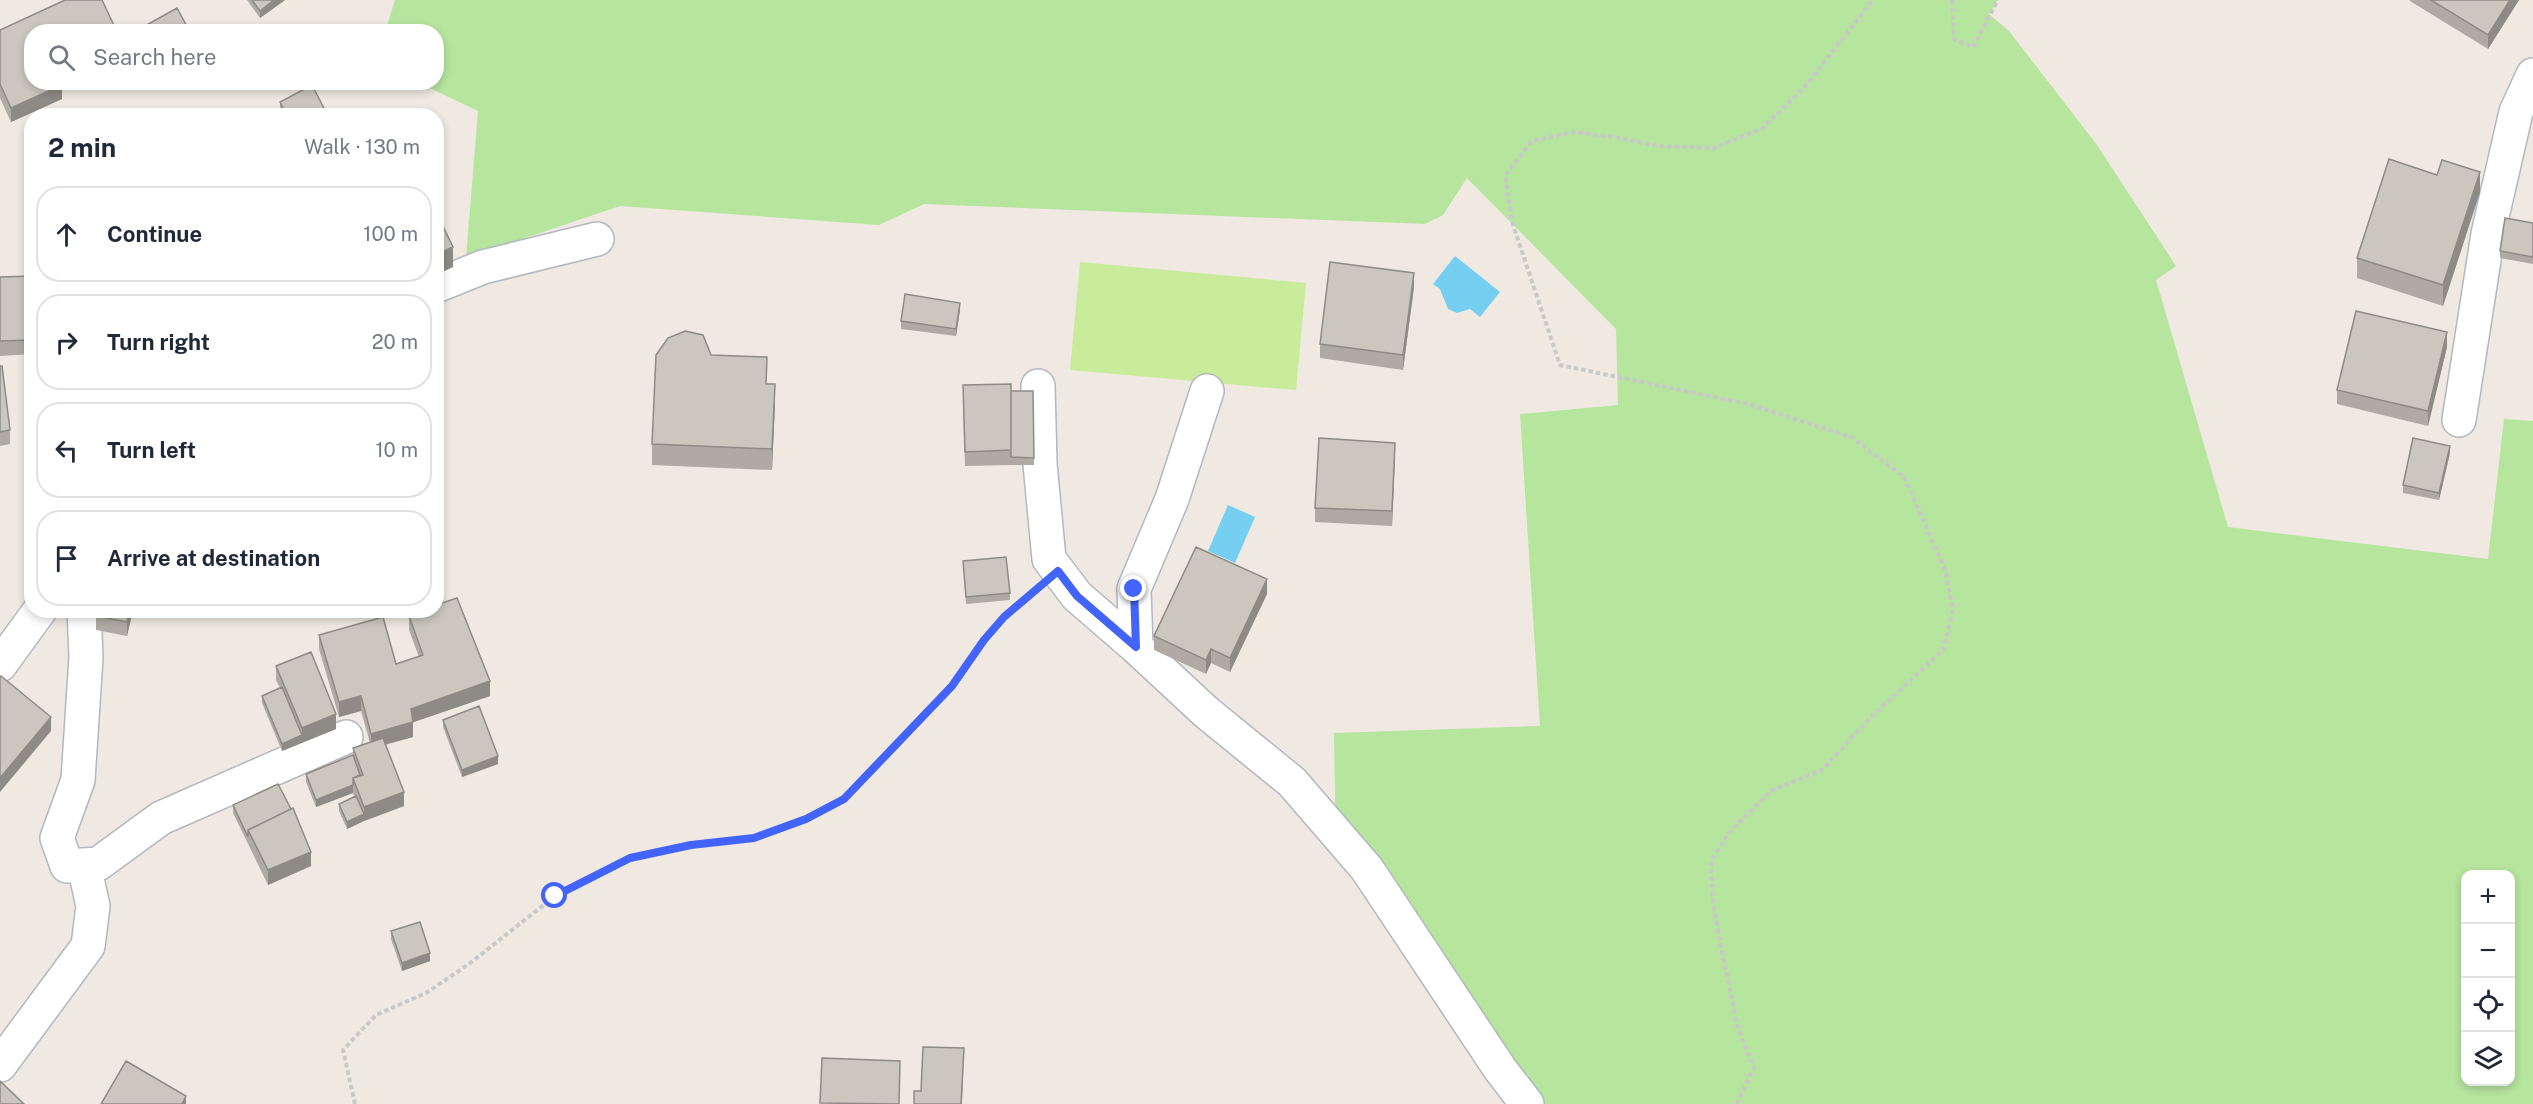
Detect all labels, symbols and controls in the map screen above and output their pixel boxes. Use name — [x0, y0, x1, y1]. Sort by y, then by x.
search box — [24, 24, 444, 90]
icon: search — [45, 41, 78, 74]
text: Search here — [93, 44, 217, 70]
text: 2 min — [48, 132, 116, 163]
text: Walk · 130 m — [304, 135, 420, 159]
icon: ahead — [50, 218, 83, 251]
text: Continue — [107, 221, 202, 247]
text: 100 m — [363, 222, 418, 246]
icon: right — [50, 326, 83, 359]
text: Turn right — [107, 329, 210, 355]
text: 20 m — [372, 330, 418, 354]
icon: left — [50, 434, 83, 467]
text: Turn left — [107, 437, 196, 463]
text: 10 m — [375, 438, 418, 462]
icon: arrive — [50, 542, 83, 575]
text: Arrive at destination — [107, 545, 320, 571]
route end — [1120, 575, 1146, 601]
map controls — [2461, 870, 2515, 1086]
button: + — [2461, 870, 2515, 924]
route start — [541, 882, 567, 908]
button: − — [2461, 924, 2515, 978]
button: locate — [2461, 978, 2515, 1032]
button: layers — [2461, 1032, 2515, 1086]

